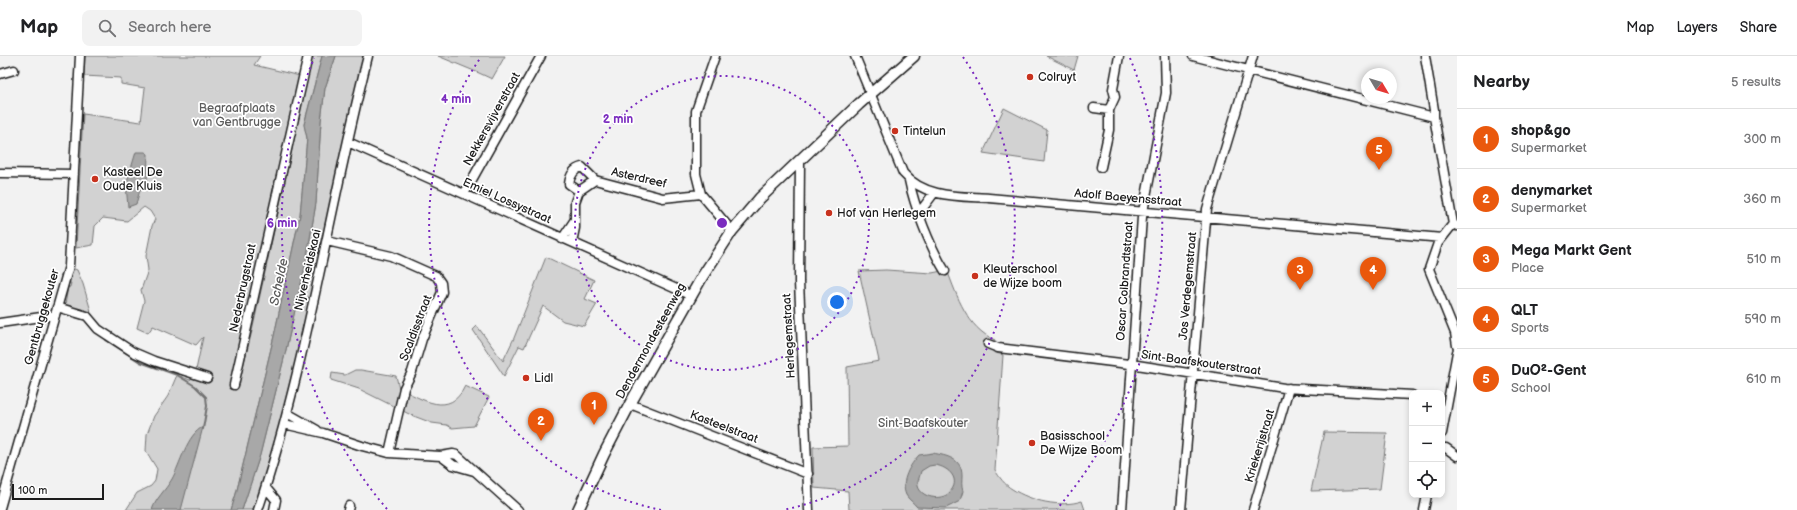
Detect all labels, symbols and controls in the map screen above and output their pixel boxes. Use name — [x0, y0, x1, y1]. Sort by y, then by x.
search box — [82, 10, 362, 46]
text: Map — [20, 16, 58, 39]
icon: search — [96, 17, 118, 39]
text: Search here — [128, 18, 211, 37]
text: Map — [1626, 19, 1654, 36]
text: Layers — [1676, 19, 1718, 36]
text: Share — [1740, 19, 1777, 36]
north arrow — [1361, 68, 1397, 104]
street label: Nekkersvijverstraat — [460, 69, 524, 168]
place label: Colruyt — [1038, 70, 1076, 85]
marker: Colruyt — [1025, 72, 1035, 82]
text: Nearby — [1473, 72, 1530, 92]
text: 5 results — [1731, 74, 1781, 90]
text: 4 min — [441, 92, 471, 107]
park label: Begraafplaats van Gentbrugge — [192, 101, 281, 130]
text: 2 min — [603, 112, 633, 127]
text: shop&go — [1511, 121, 1571, 140]
place label: Tintelun — [903, 124, 946, 139]
marker: Tintelun — [890, 126, 900, 136]
text: 1 — [1483, 131, 1489, 147]
text: 300 m — [1743, 131, 1781, 147]
pin: 5 — [1366, 137, 1392, 170]
text: Supermarket — [1511, 140, 1587, 156]
street label: Asterdreef — [610, 164, 668, 192]
place label: Kasteel De Oude Kluis — [103, 165, 163, 194]
marker: Kasteel De Oude Kluis — [90, 174, 100, 184]
street label: Emiel Lossystraat — [460, 175, 554, 227]
text: denymarket — [1511, 181, 1592, 200]
street label: Adolf Baeyensstraat — [1074, 186, 1183, 210]
text: 2 — [1482, 191, 1490, 207]
text: 360 m — [1743, 191, 1781, 207]
text: Supermarket — [1511, 200, 1587, 216]
place label: Hof van Herlegem — [837, 206, 936, 221]
marker: Hof van Herlegem — [824, 208, 834, 218]
text: 6 min — [267, 216, 297, 231]
centre of rings — [715, 216, 729, 230]
street label: Oscar Colbrandtstraat — [1113, 220, 1137, 341]
street label: Nijverheidskaai — [291, 228, 325, 312]
street label: Jos Verdegemstraat — [1176, 231, 1200, 341]
text: Mega Markt Gent — [1511, 241, 1632, 260]
street label: Nederbrugstraat — [226, 242, 260, 334]
text: 3 — [1482, 251, 1490, 267]
text: 510 m — [1747, 251, 1781, 267]
water label: Schelde — [266, 256, 292, 307]
pin: 3 — [1287, 257, 1313, 290]
pin: 4 — [1360, 257, 1386, 290]
text: Place — [1511, 260, 1544, 276]
place label: Kleuterschool de Wijze boom — [983, 262, 1062, 291]
street label: Gentbruggekouter — [21, 267, 63, 367]
marker: Kleuterschool de Wijze boom — [970, 271, 980, 281]
street label: Dendermondesteenweg — [613, 280, 689, 402]
your location — [827, 292, 847, 312]
street label: Scaldisstraat — [397, 293, 436, 363]
street label: Herlegemstraat — [779, 293, 799, 379]
text: QLT — [1511, 301, 1538, 320]
text: 4 — [1482, 311, 1490, 327]
text: 590 m — [1744, 311, 1781, 327]
text: Sports — [1511, 320, 1549, 336]
street label: Sint-Baafskouterstraat — [1140, 347, 1262, 379]
text: DuO²-Gent — [1511, 361, 1586, 380]
place label: Lidl — [534, 371, 553, 386]
text: 5 — [1482, 371, 1490, 387]
text: 610 m — [1746, 371, 1781, 387]
marker: Lidl — [521, 373, 531, 383]
text: School — [1511, 380, 1551, 396]
map controls — [1409, 390, 1445, 498]
button: + — [1409, 390, 1445, 426]
pin: 1 — [581, 392, 607, 425]
street label: Kasteelstraat — [688, 407, 760, 447]
street label: Kriekerijstraat — [1242, 407, 1278, 484]
pin: 2 — [528, 408, 554, 441]
park label: Sint-Baafskouter — [878, 416, 969, 431]
button: − — [1409, 426, 1445, 462]
place label: Basisschool De Wijze Boom — [1040, 429, 1122, 458]
marker: Basisschool De Wijze Boom — [1027, 438, 1037, 448]
button: locate — [1409, 462, 1445, 498]
scale bar — [12, 482, 104, 501]
text: 100 m — [18, 484, 47, 497]

